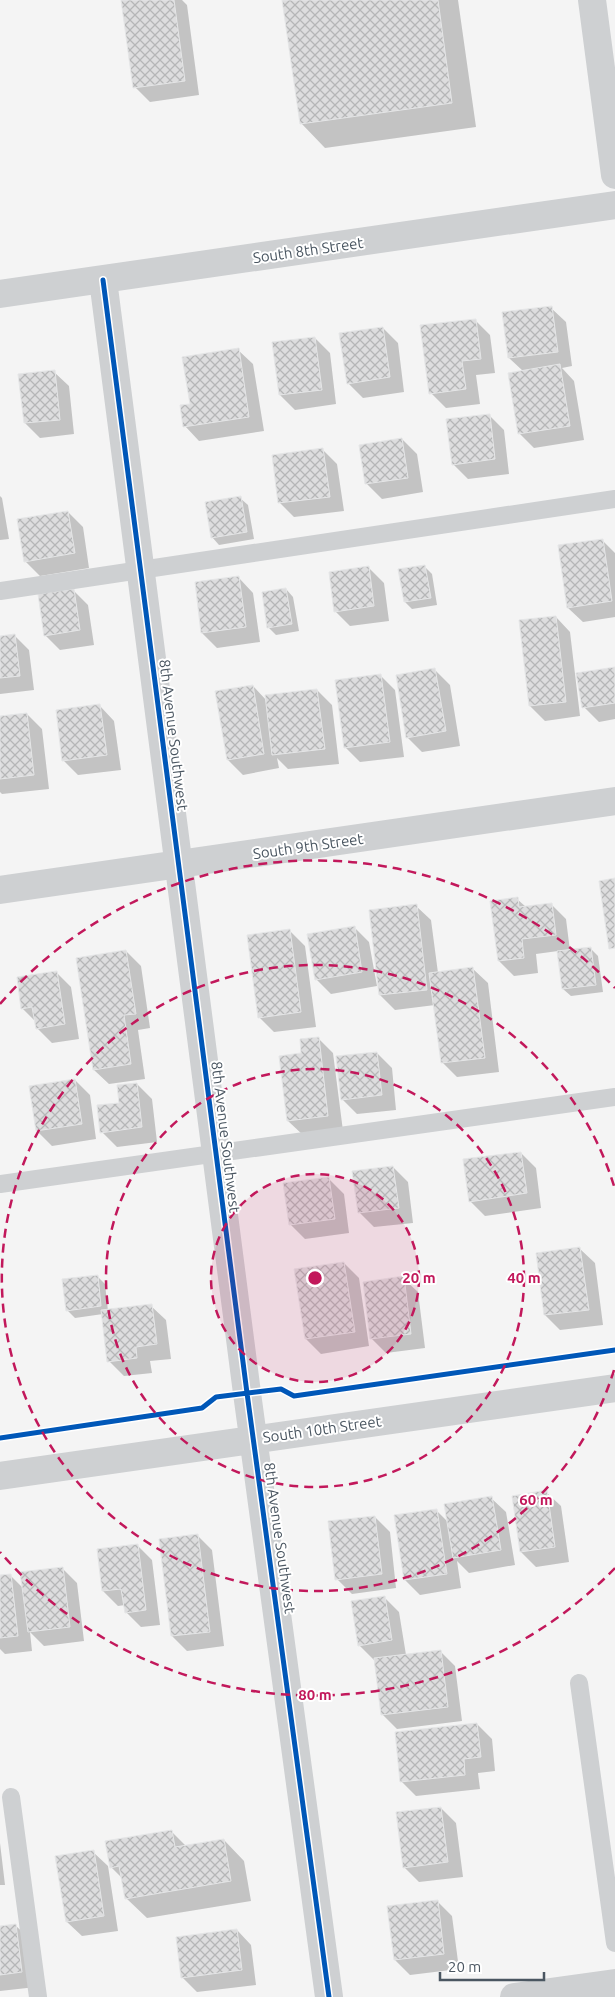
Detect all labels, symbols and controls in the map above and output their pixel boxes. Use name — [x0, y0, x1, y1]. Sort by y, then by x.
street label: South 8th Street — [252, 234, 364, 266]
street label: 8th Avenue Southwest — [156, 658, 192, 812]
street label: South 9th Street — [252, 830, 364, 862]
street label: 8th Avenue Southwest — [208, 1060, 244, 1214]
centre of rings — [306, 1269, 324, 1287]
text: 20 m — [402, 1269, 436, 1286]
text: 40 m — [507, 1269, 541, 1286]
street label: South 10th Street — [262, 1412, 383, 1446]
street label: 8th Avenue Southwest — [261, 1461, 299, 1615]
text: 60 m — [519, 1491, 553, 1508]
text: 80 m — [298, 1686, 332, 1703]
scale bar — [440, 1950, 544, 1982]
text: 20 m — [448, 1958, 481, 1975]

